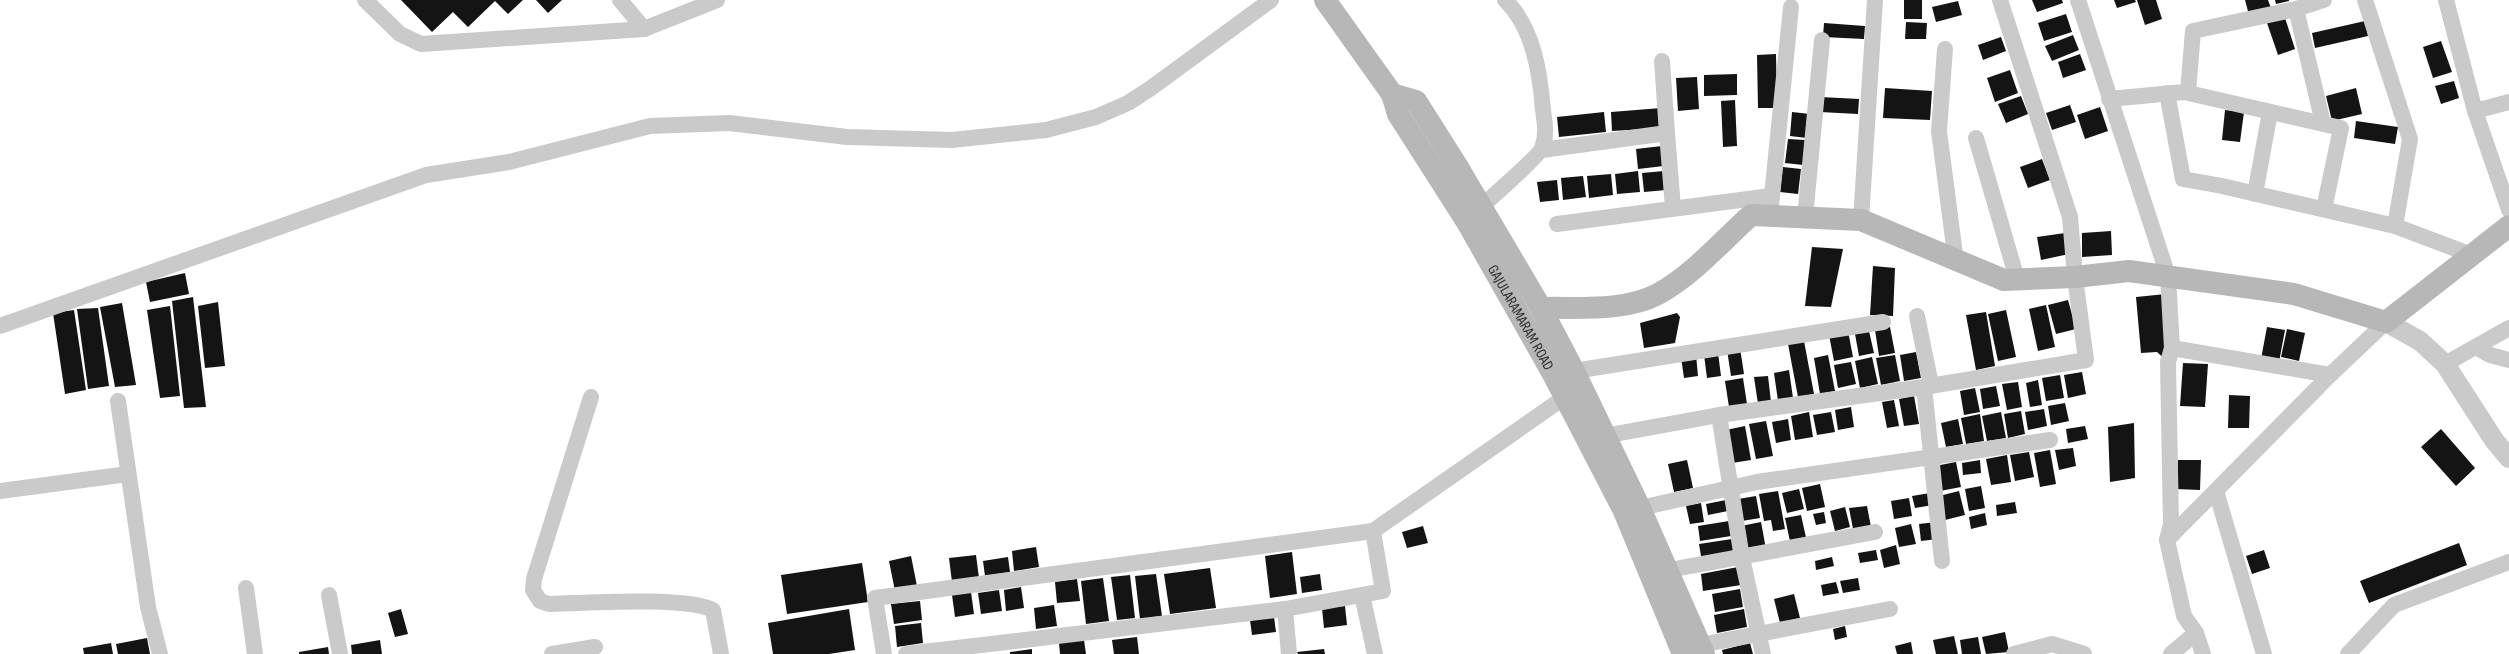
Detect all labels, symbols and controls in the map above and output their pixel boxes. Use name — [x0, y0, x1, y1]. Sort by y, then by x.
street label: GAJULARAMARAM ROAD — [1484, 261, 1558, 373]

